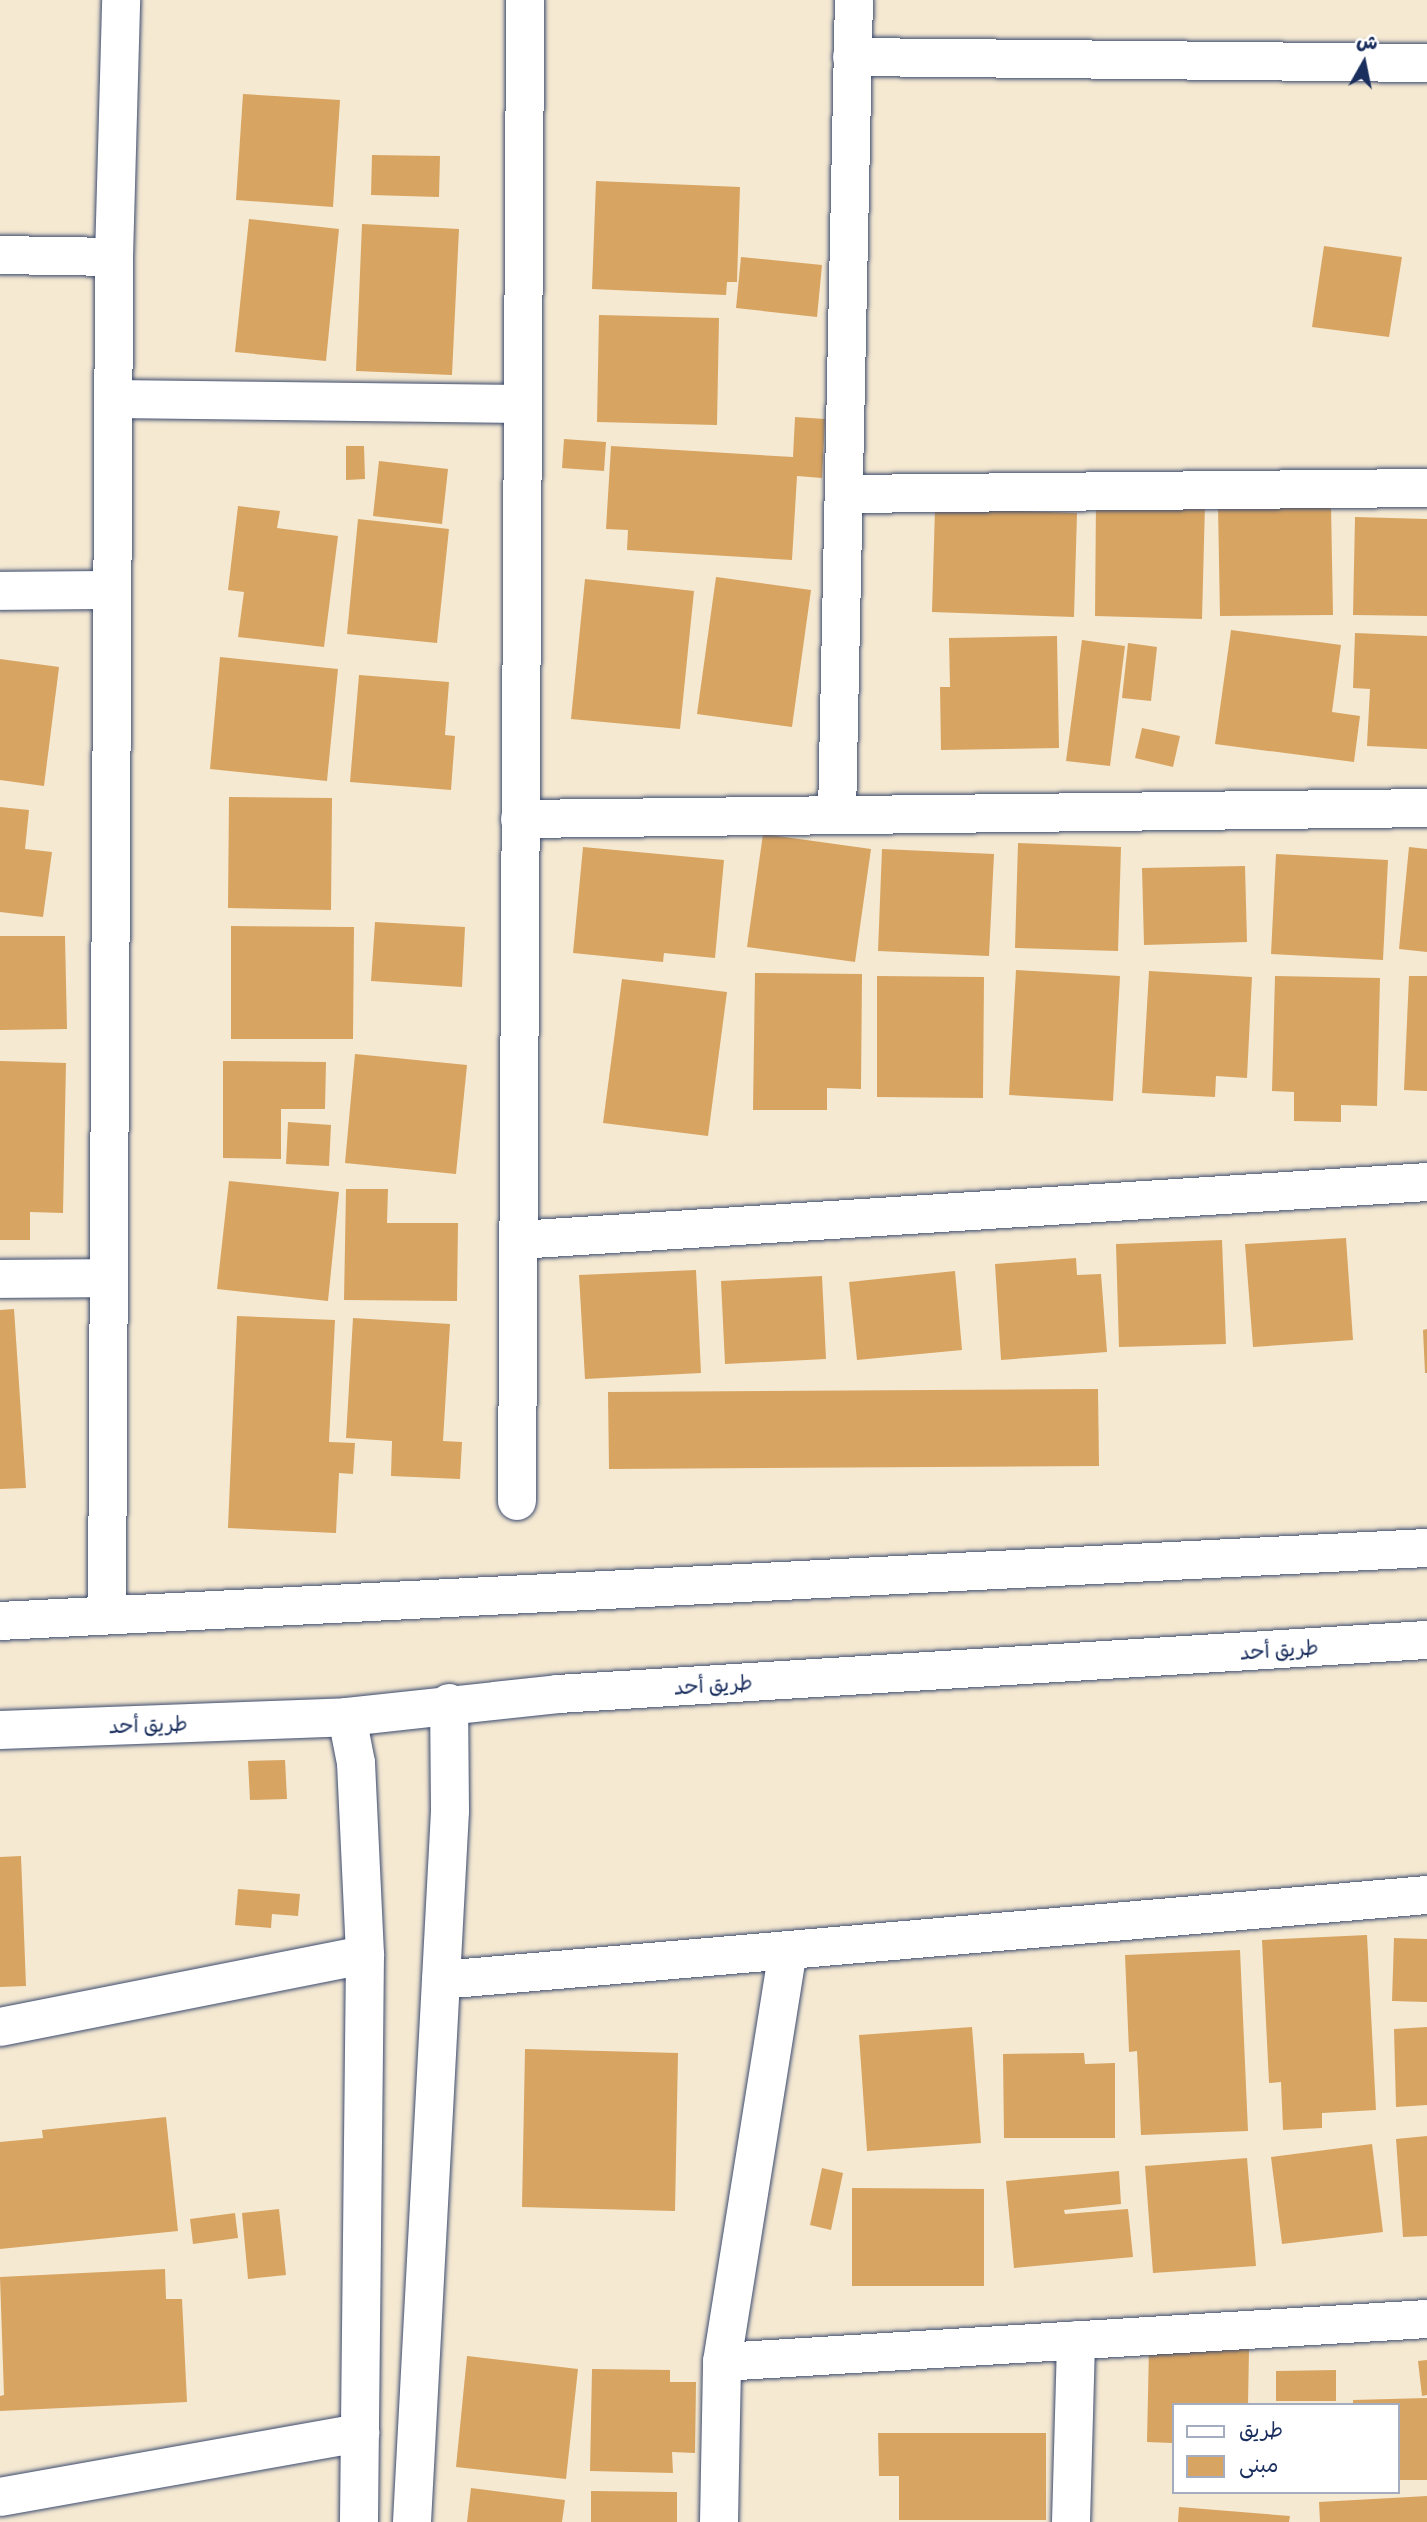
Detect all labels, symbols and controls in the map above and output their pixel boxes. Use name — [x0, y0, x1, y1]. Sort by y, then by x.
north arrow — [1329, 28, 1399, 98]
text: ش — [1355, 29, 1379, 55]
street label: طريق أحد — [1239, 1635, 1319, 1665]
street label: طريق أحد — [673, 1670, 753, 1700]
street label: طريق أحد — [108, 1711, 188, 1739]
legend — [1172, 2403, 1399, 2494]
text: طريق — [1239, 2417, 1283, 2442]
text: مبنى — [1239, 2452, 1278, 2477]

